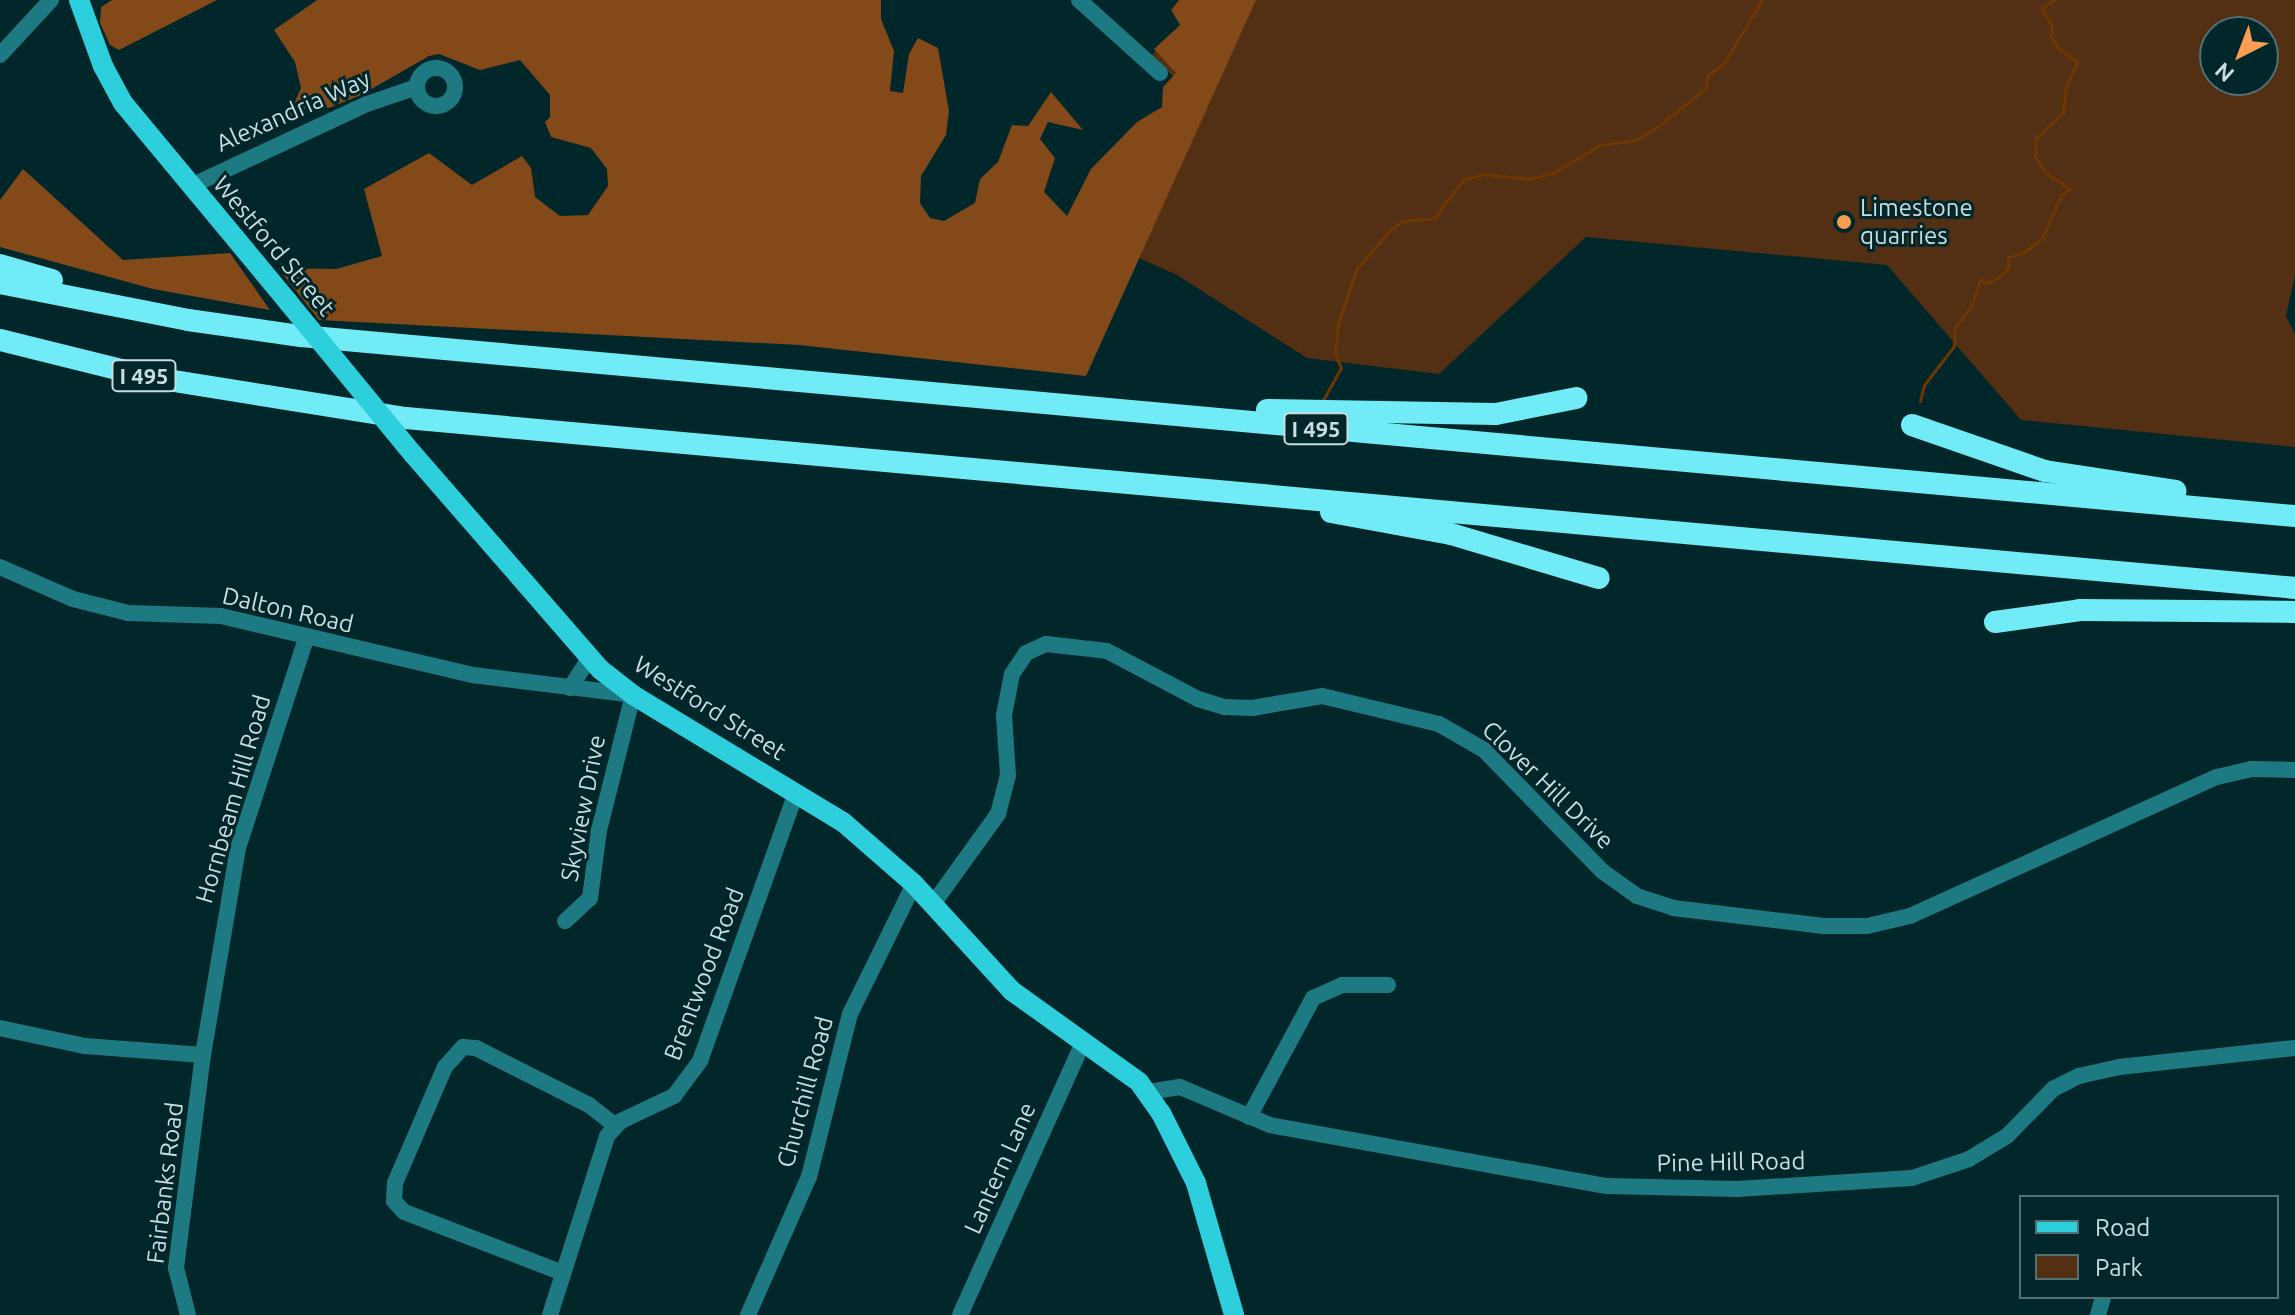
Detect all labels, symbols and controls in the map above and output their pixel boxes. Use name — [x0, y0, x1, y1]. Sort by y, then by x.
north arrow — [2199, 16, 2279, 96]
text: N — [2209, 58, 2238, 88]
street label: Alexandria Way — [211, 64, 375, 158]
street label: Westford Street — [207, 170, 341, 322]
place label: Limestone quarries — [1860, 194, 1973, 250]
marker: Limestone quarries — [1835, 213, 1853, 231]
road number: I 495 — [110, 358, 178, 394]
road number: I 495 — [1282, 411, 1350, 447]
street label: Dalton Road — [220, 581, 356, 639]
street label: Westford Street — [629, 650, 791, 766]
street label: Hornbeam Hill Road — [189, 692, 277, 906]
street label: Clover Hill Drive — [1476, 715, 1620, 855]
street label: Skyview Drive — [555, 732, 611, 884]
street label: Brentwood Road — [658, 884, 750, 1064]
street label: Churchill Road — [771, 1013, 839, 1171]
street label: Lantern Lane — [958, 1098, 1042, 1238]
street label: Fairbanks Road — [141, 1101, 189, 1265]
street label: Pine Hill Road — [1656, 1146, 1806, 1178]
legend — [2019, 1195, 2279, 1299]
text: Road — [2095, 1214, 2150, 1241]
text: Park — [2095, 1254, 2143, 1281]

